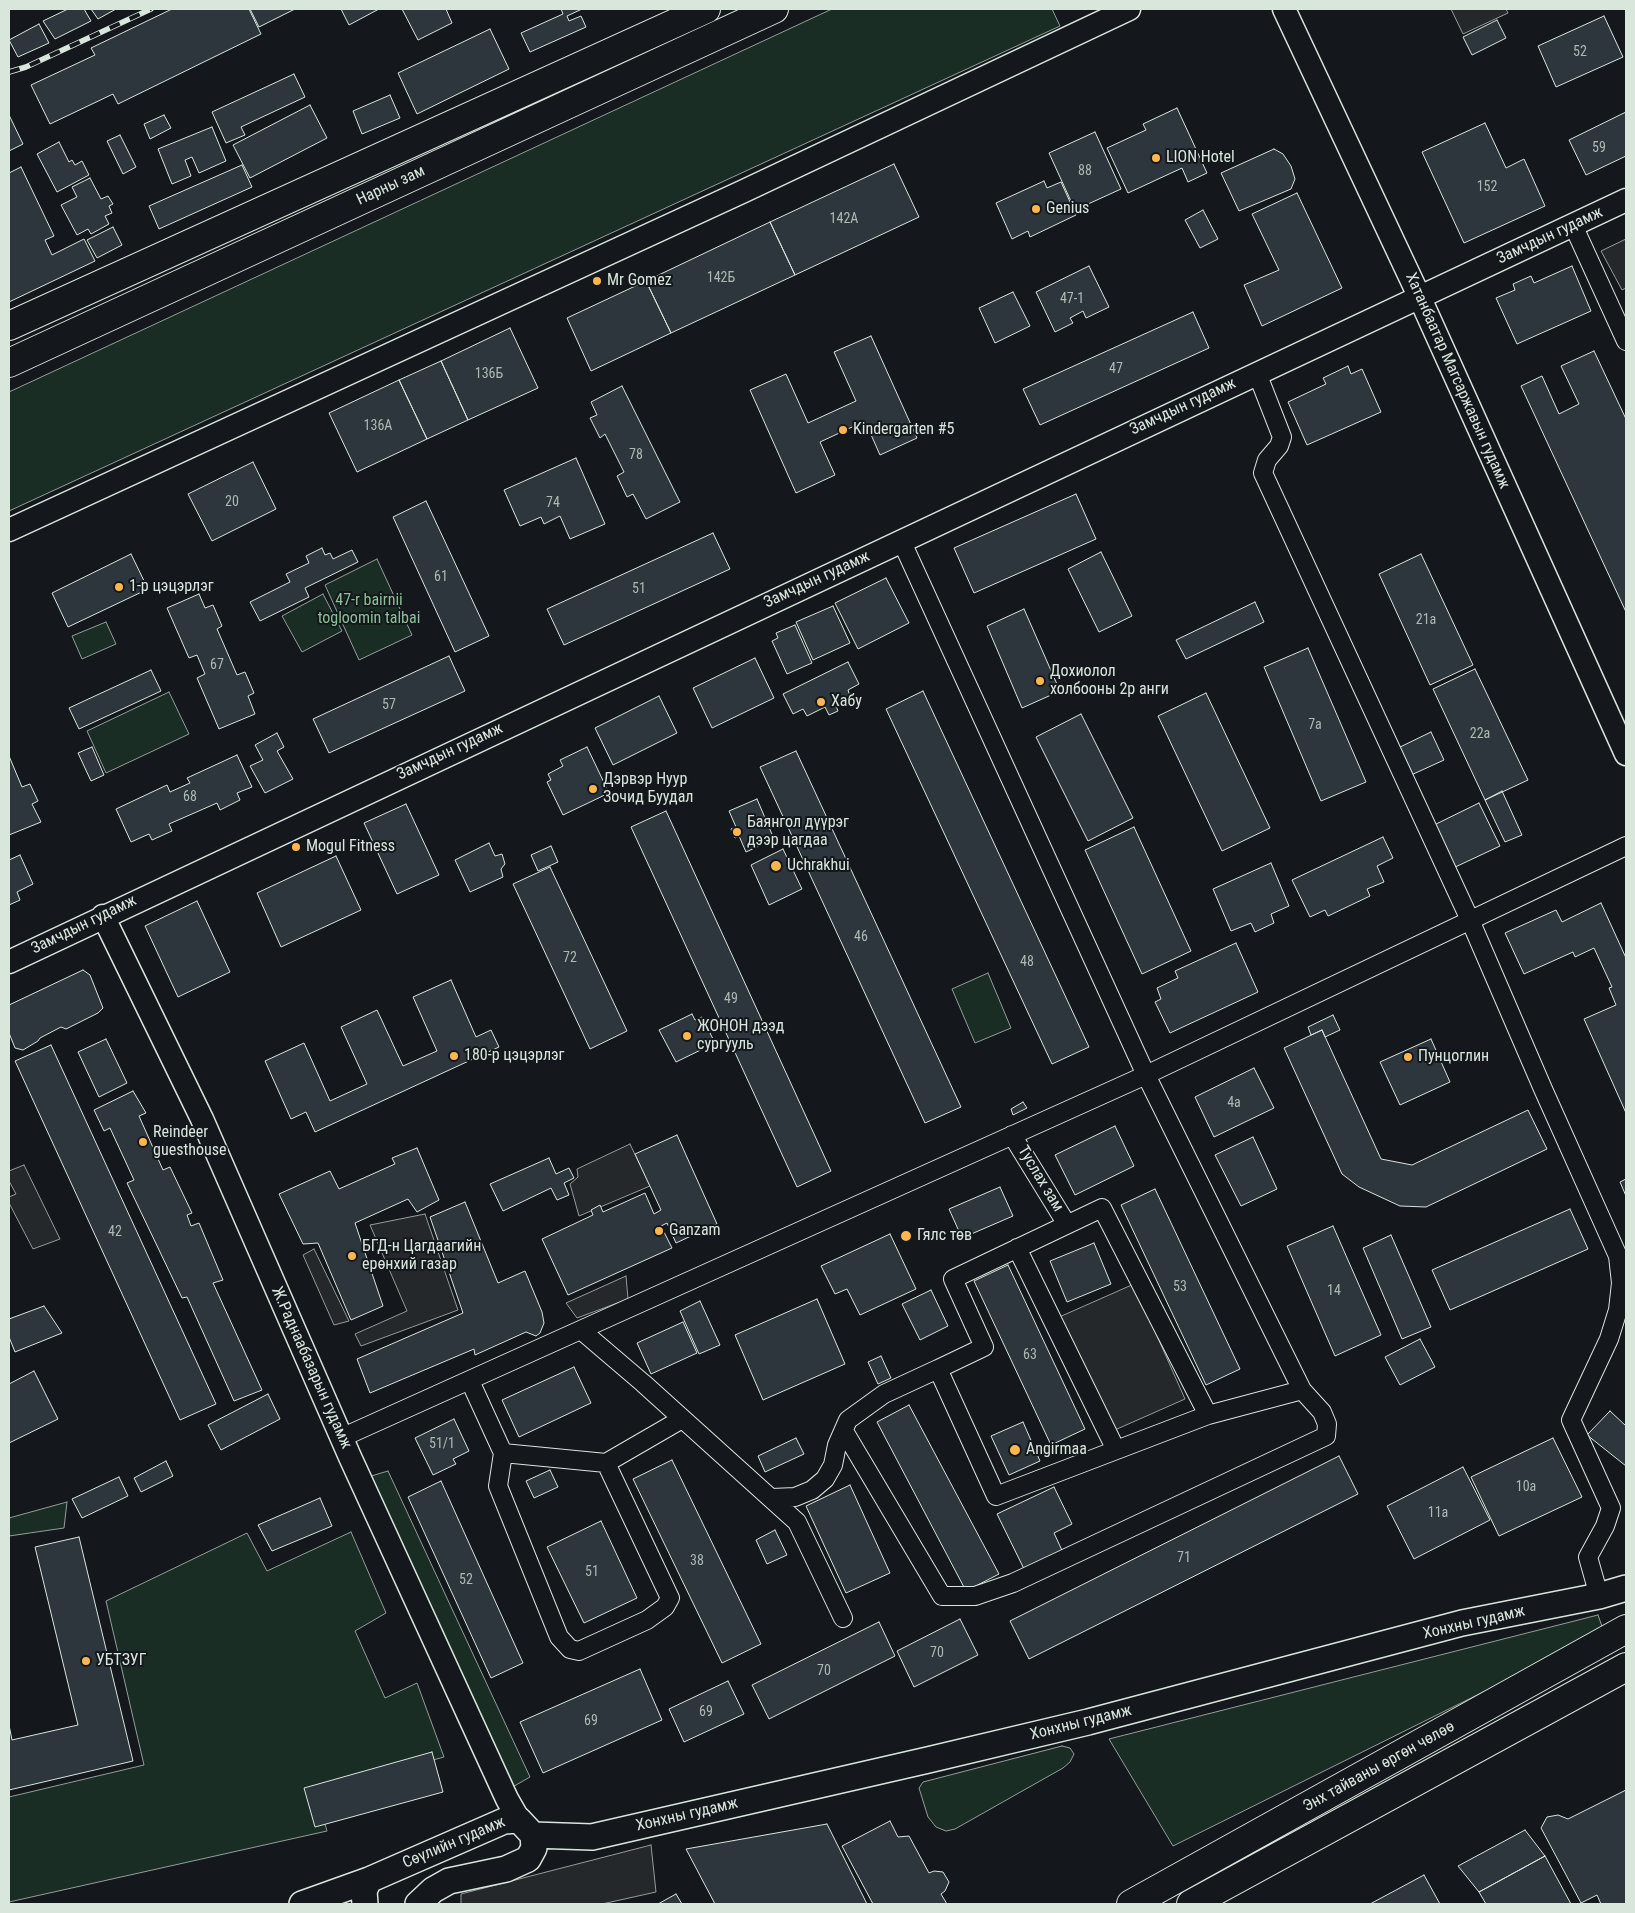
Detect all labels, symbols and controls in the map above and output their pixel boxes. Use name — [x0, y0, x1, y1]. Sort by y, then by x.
house number: 52 — [1573, 44, 1587, 60]
house number: 59 — [1592, 140, 1606, 156]
place label: LION Hotel — [1166, 148, 1235, 168]
marker: LION Hotel — [1150, 152, 1162, 164]
street label: Нарны зам — [354, 162, 428, 210]
house number: 88 — [1078, 163, 1092, 179]
house number: 152 — [1477, 179, 1497, 195]
place label: Genius — [1046, 199, 1089, 219]
marker: Genius — [1030, 203, 1042, 215]
street label: Замчдын гудамж — [1494, 203, 1606, 269]
house number: 142А — [830, 211, 858, 227]
house number: 142Б — [707, 270, 735, 286]
street label: Хатанбаатар Магсаржавын гудамж — [1401, 270, 1513, 492]
place label: Mr Gomez — [607, 271, 672, 291]
marker: Mr Gomez — [591, 275, 603, 287]
house number: 47-1 — [1060, 291, 1084, 307]
house number: 47 — [1109, 361, 1123, 377]
house number: 136Б — [475, 366, 503, 382]
street label: Замчдын гудамж — [1127, 374, 1239, 440]
house number: 136А — [364, 418, 392, 434]
place label: Kindergarten #5 — [853, 420, 954, 440]
marker: Kindergarten #5 — [837, 424, 849, 436]
house number: 78 — [629, 447, 643, 463]
house number: 20 — [225, 494, 239, 510]
house number: 74 — [546, 495, 560, 511]
street label: Замчдын гудамж — [761, 547, 873, 613]
house number: 61 — [434, 569, 448, 585]
place label: 1-р цэцэрлэг — [129, 577, 214, 597]
marker: 1-р цэцэрлэг — [113, 581, 125, 593]
house number: 51 — [632, 581, 646, 597]
park label: 47-r bairnii togloomin talbai — [318, 591, 420, 629]
house number: 21а — [1416, 612, 1436, 628]
house number: 67 — [210, 657, 224, 673]
place label: Дохиолол холбооны 2р анги — [1050, 662, 1169, 700]
marker: Дохиолол холбооны 2р анги — [1034, 675, 1046, 687]
place label: Хабу — [831, 692, 862, 712]
marker: Хабу — [815, 696, 827, 708]
house number: 57 — [382, 697, 396, 713]
house number: 7а — [1308, 717, 1322, 733]
street label: Замчдын гудамж — [394, 719, 506, 785]
house number: 22а — [1470, 726, 1490, 742]
place label: Дэрвэр Нуур Зочид Буудал — [603, 770, 693, 808]
marker: Дэрвэр Нуур Зочид Буудал — [587, 783, 599, 795]
house number: 68 — [183, 789, 197, 805]
place label: Баянгол дүүрэг дээр цагдаа — [747, 813, 849, 851]
marker: Баянгол дүүрэг дээр цагдаа — [731, 826, 743, 838]
place label: Mogul Fitness — [306, 837, 395, 857]
marker: Mogul Fitness — [290, 841, 302, 853]
place label: Uchrakhui — [787, 856, 850, 876]
marker: Uchrakhui — [769, 859, 783, 873]
street label: Замчдын гудамж — [28, 891, 140, 959]
house number: 46 — [854, 929, 868, 945]
house number: 72 — [563, 950, 577, 966]
house number: 48 — [1020, 954, 1034, 970]
house number: 49 — [724, 991, 738, 1007]
place label: ЖОНОН дээд сургууль — [697, 1017, 784, 1055]
marker: ЖОНОН дээд сургууль — [681, 1030, 693, 1042]
place label: 180-р цэцэрлэг — [464, 1046, 565, 1066]
place label: Пунцоглин — [1418, 1047, 1489, 1067]
marker: 180-р цэцэрлэг — [448, 1050, 460, 1062]
marker: Пунцоглин — [1402, 1051, 1414, 1063]
house number: 4a — [1227, 1095, 1241, 1111]
place label: Reindeer guesthouse — [153, 1123, 226, 1161]
marker: Reindeer guesthouse — [137, 1136, 149, 1148]
street label: Туслах зам — [1013, 1143, 1067, 1215]
place label: Ganzam — [669, 1221, 721, 1241]
house number: 42 — [108, 1224, 122, 1240]
marker: Ganzam — [653, 1225, 665, 1237]
place label: Гялс төв — [917, 1226, 972, 1246]
marker: Гялс төв — [899, 1229, 913, 1243]
place label: БГД-н Цагдаагийн ерөнхий газар — [362, 1237, 481, 1275]
marker: БГД-н Цагдаагийн ерөнхий газар — [346, 1250, 358, 1262]
house number: 53 — [1173, 1279, 1187, 1295]
house number: 14 — [1327, 1283, 1341, 1299]
street label: Ж.Раднаабазарын гудамж — [267, 1284, 355, 1452]
house number: 63 — [1023, 1347, 1037, 1363]
house number: 51/1 — [429, 1436, 455, 1452]
place label: Angirmaa — [1026, 1440, 1087, 1460]
marker: Angirmaa — [1008, 1443, 1022, 1457]
house number: 10а — [1516, 1479, 1536, 1495]
house number: 11а — [1428, 1505, 1448, 1521]
house number: 71 — [1177, 1550, 1191, 1566]
house number: 38 — [690, 1553, 704, 1569]
house number: 51 — [585, 1564, 599, 1580]
house number: 52 — [459, 1572, 473, 1588]
street label: Хонхны гудамж — [1421, 1602, 1527, 1644]
house number: 70 — [930, 1645, 944, 1661]
place label: УБТЗУГ — [96, 1651, 146, 1671]
marker: УБТЗУГ — [80, 1655, 92, 1667]
house number: 70 — [817, 1663, 831, 1679]
street label: Хонхны гудамж — [1028, 1701, 1134, 1745]
house number: 69 — [699, 1704, 713, 1720]
house number: 69 — [584, 1713, 598, 1729]
street label: Энх тайваны өргөн чөлөө — [1300, 1717, 1458, 1817]
street label: Хонхны гудамж — [634, 1794, 740, 1836]
street label: Сөүлийн гудамж — [400, 1813, 508, 1873]

